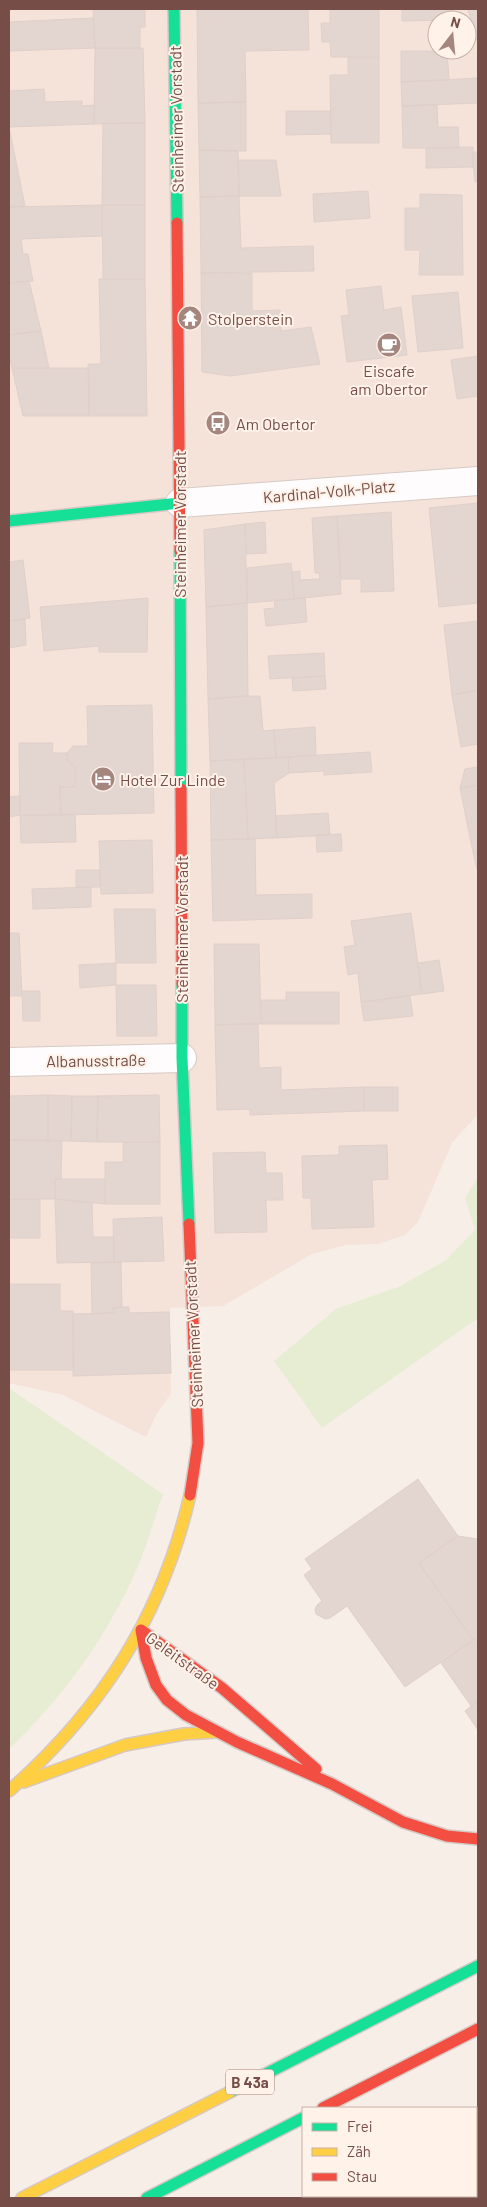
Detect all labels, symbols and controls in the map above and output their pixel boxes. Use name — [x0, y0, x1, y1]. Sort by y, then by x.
north arrow — [427, 10, 477, 60]
text: N — [449, 13, 463, 31]
street label: Steinheimer Vorstadt — [165, 45, 187, 193]
temple icon: Stolperstein — [177, 305, 203, 331]
place label: Stolperstein — [208, 309, 293, 328]
cafe icon: Eiscafe am Obertor — [376, 332, 402, 358]
place label: Eiscafe am Obertor — [350, 361, 428, 398]
bus stop icon: Am Obertor — [205, 410, 231, 436]
place label: Am Obertor — [236, 414, 316, 433]
street label: Steinheimer Vorstadt — [170, 450, 189, 598]
street label: Kardinal-Volk-Platz — [262, 476, 396, 506]
hotel icon: Hotel Zur Linde — [90, 766, 116, 792]
place label: Hotel Zur Linde — [120, 770, 225, 789]
street label: Steinheimer Vorstadt — [172, 855, 191, 1003]
street label: Albanusstraße — [46, 1050, 146, 1070]
street label: Steinheimer Vorstadt — [180, 1260, 206, 1408]
street label: Geleitstraße — [143, 1627, 223, 1693]
road number: B 43a — [226, 2070, 274, 2094]
legend — [302, 2107, 477, 2197]
text: Frei — [347, 2117, 373, 2135]
text: Zäh — [347, 2142, 371, 2160]
text: Stau — [347, 2167, 377, 2185]

